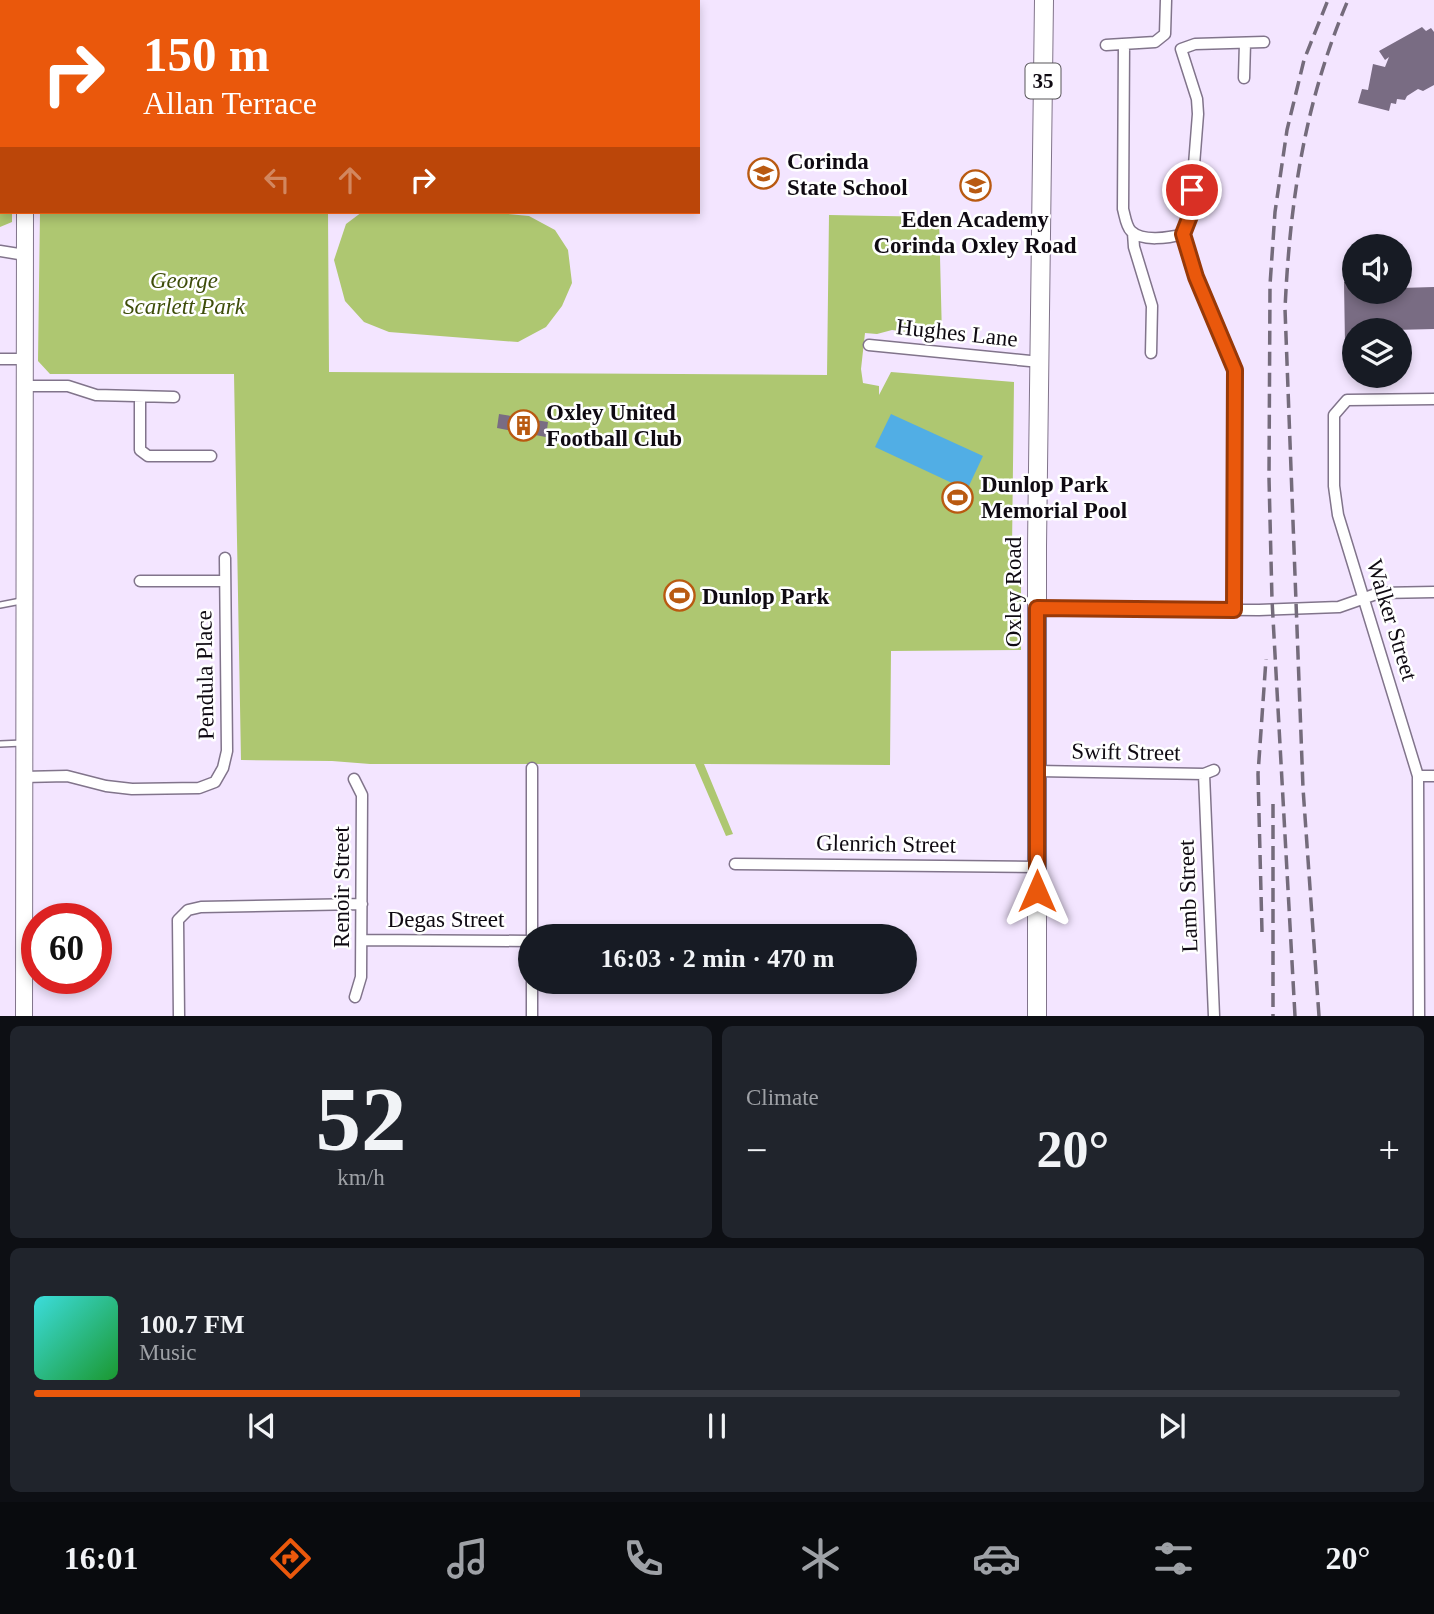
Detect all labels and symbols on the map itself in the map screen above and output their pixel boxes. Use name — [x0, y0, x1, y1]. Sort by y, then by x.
road number: 35 — [1026, 64, 1060, 98]
place label: Corinda State School — [787, 149, 908, 200]
school or university icon: Corinda State School — [747, 157, 781, 191]
pin — [1162, 160, 1222, 220]
school or university icon: Eden Academy Corinda Oxley Road — [958, 168, 992, 202]
place label: Eden Academy Corinda Oxley Road — [873, 207, 1077, 258]
park label: George Scarlett Park — [123, 268, 246, 319]
street label: Hughes Lane — [895, 314, 1019, 352]
place label: Oxley United Football Club — [546, 400, 682, 451]
building icon: Oxley United Football Club — [506, 408, 540, 442]
place label: Dunlop Park Memorial Pool — [981, 472, 1127, 523]
sports icon: Dunlop Park Memorial Pool — [941, 480, 975, 514]
street label: Oxley Road — [1001, 536, 1026, 647]
street label: Walker Street — [1362, 556, 1422, 684]
sports icon: Dunlop Park — [662, 579, 696, 613]
place label: Dunlop Park — [702, 584, 829, 609]
street label: Pendula Place — [191, 610, 219, 740]
street label: Swift Street — [1071, 739, 1181, 765]
street label: Renoir Street — [329, 825, 354, 948]
street label: Glenrich Street — [816, 830, 957, 858]
street label: Lamb Street — [1174, 838, 1202, 953]
position arrow — [1000, 854, 1074, 928]
speed limit sign: 60 — [21, 903, 112, 994]
street label: Degas Street — [388, 907, 505, 932]

